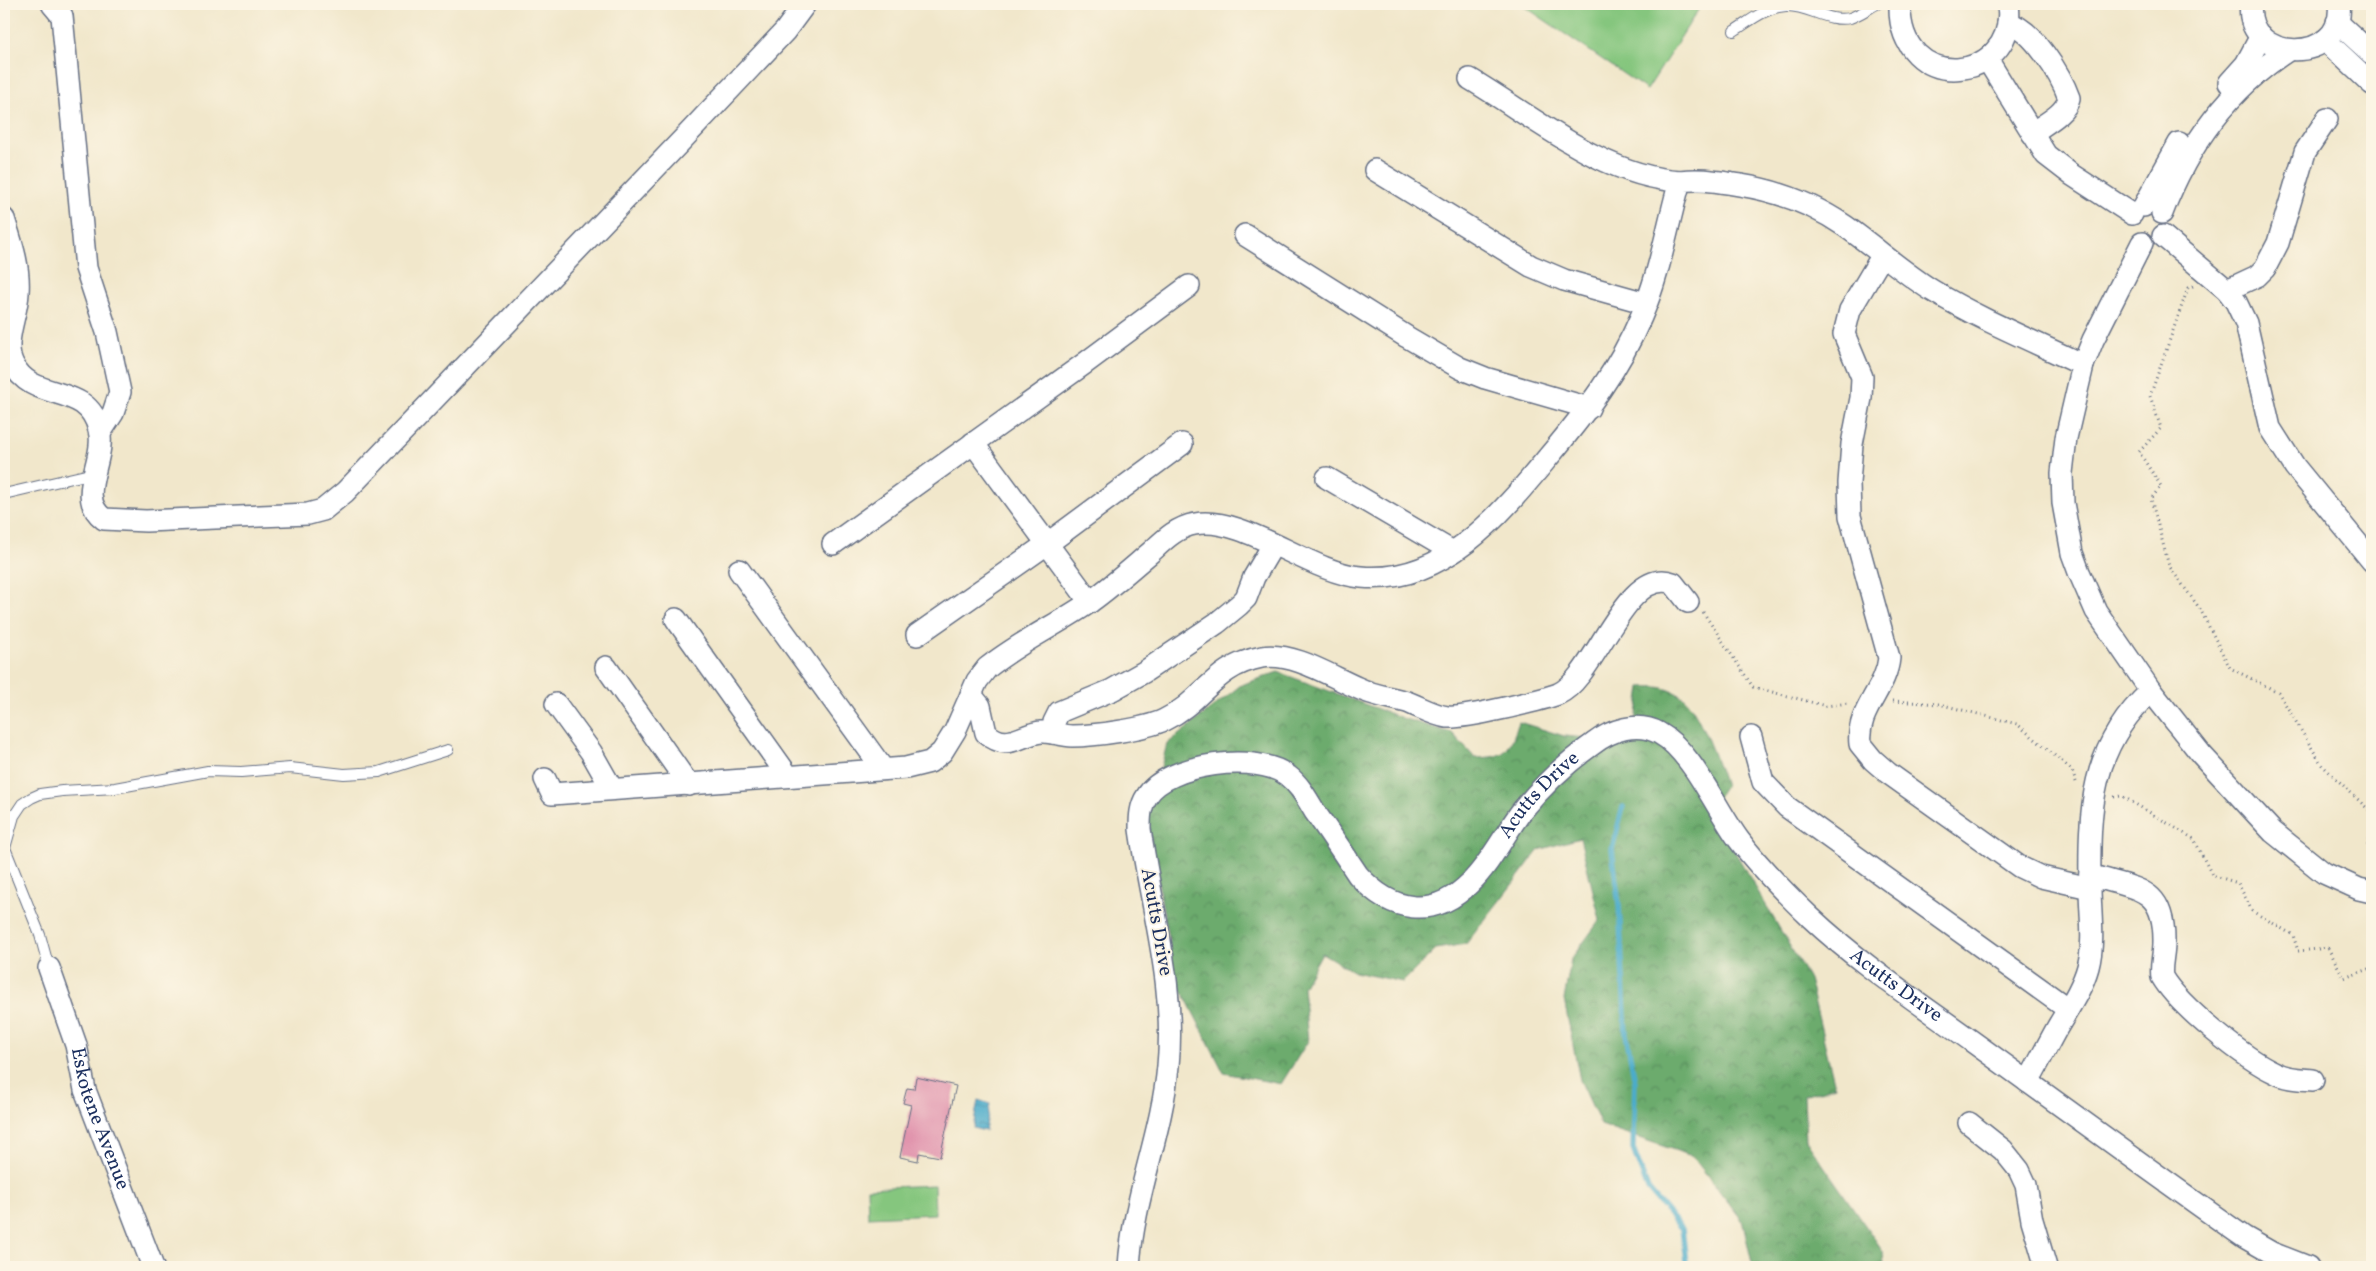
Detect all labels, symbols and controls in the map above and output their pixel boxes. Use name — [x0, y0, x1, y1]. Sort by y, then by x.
street label: Acutts Drive — [1493, 745, 1586, 844]
street label: Acutts Drive — [1133, 866, 1179, 978]
street label: Acutts Drive — [1843, 942, 1948, 1030]
street label: Eskotene Avenue — [63, 1045, 136, 1194]

